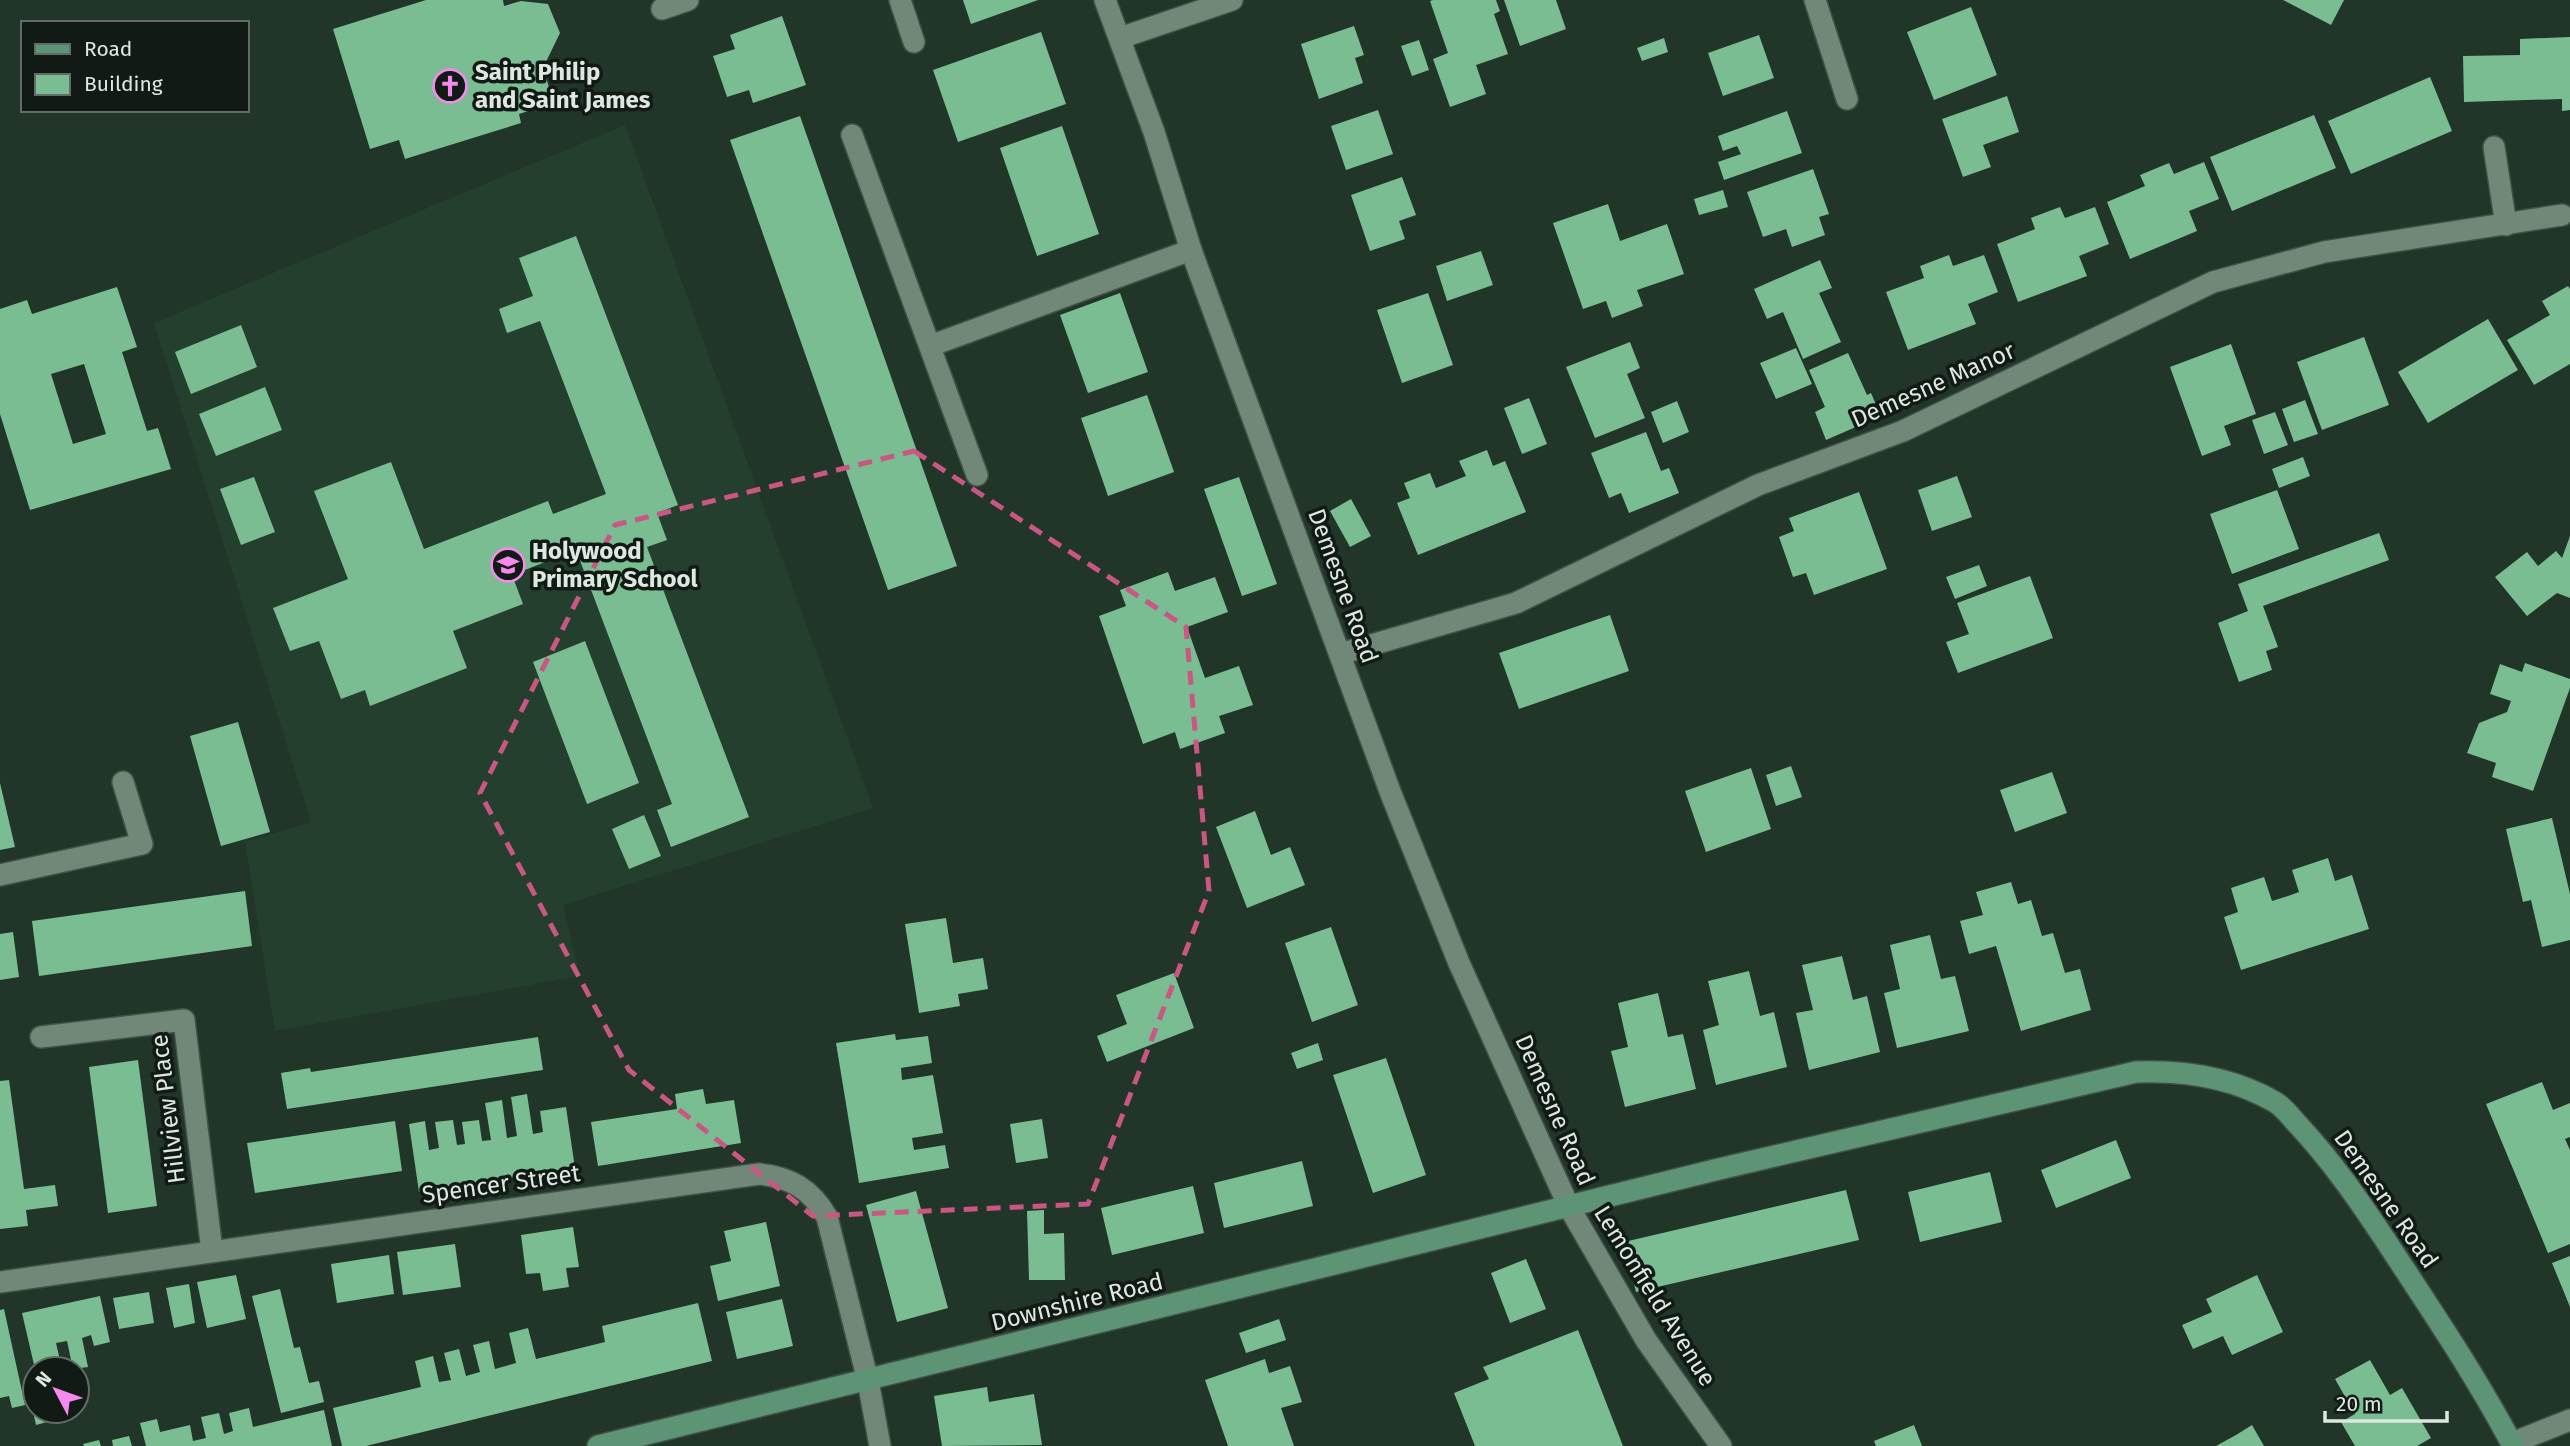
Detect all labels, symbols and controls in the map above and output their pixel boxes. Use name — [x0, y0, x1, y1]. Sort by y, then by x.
legend — [21, 21, 248, 112]
text: Road — [84, 36, 132, 62]
place label: Saint Philip and Saint James — [475, 58, 651, 114]
church icon: Saint Philip and Saint James — [431, 67, 469, 105]
text: Building — [84, 71, 163, 97]
street label: Demesne Manor — [1847, 336, 2020, 434]
street label: Demesne Road — [1302, 505, 1384, 667]
place label: Holywood Primary School — [532, 537, 699, 593]
school or university icon: Holywood Primary School — [489, 546, 527, 584]
street label: Demesne Road — [1509, 1030, 1601, 1190]
street label: Hillview Place — [145, 1033, 191, 1185]
street label: Demesne Road — [2328, 1125, 2444, 1273]
street label: Spencer Street — [420, 1159, 582, 1209]
street label: Lemonfield Avenue — [1588, 1201, 1722, 1391]
street label: Downshire Road — [988, 1267, 1166, 1337]
north arrow — [21, 1355, 91, 1425]
text: N — [31, 1367, 56, 1391]
scale bar — [2325, 1380, 2448, 1424]
text: 20 m — [2336, 1391, 2382, 1417]

